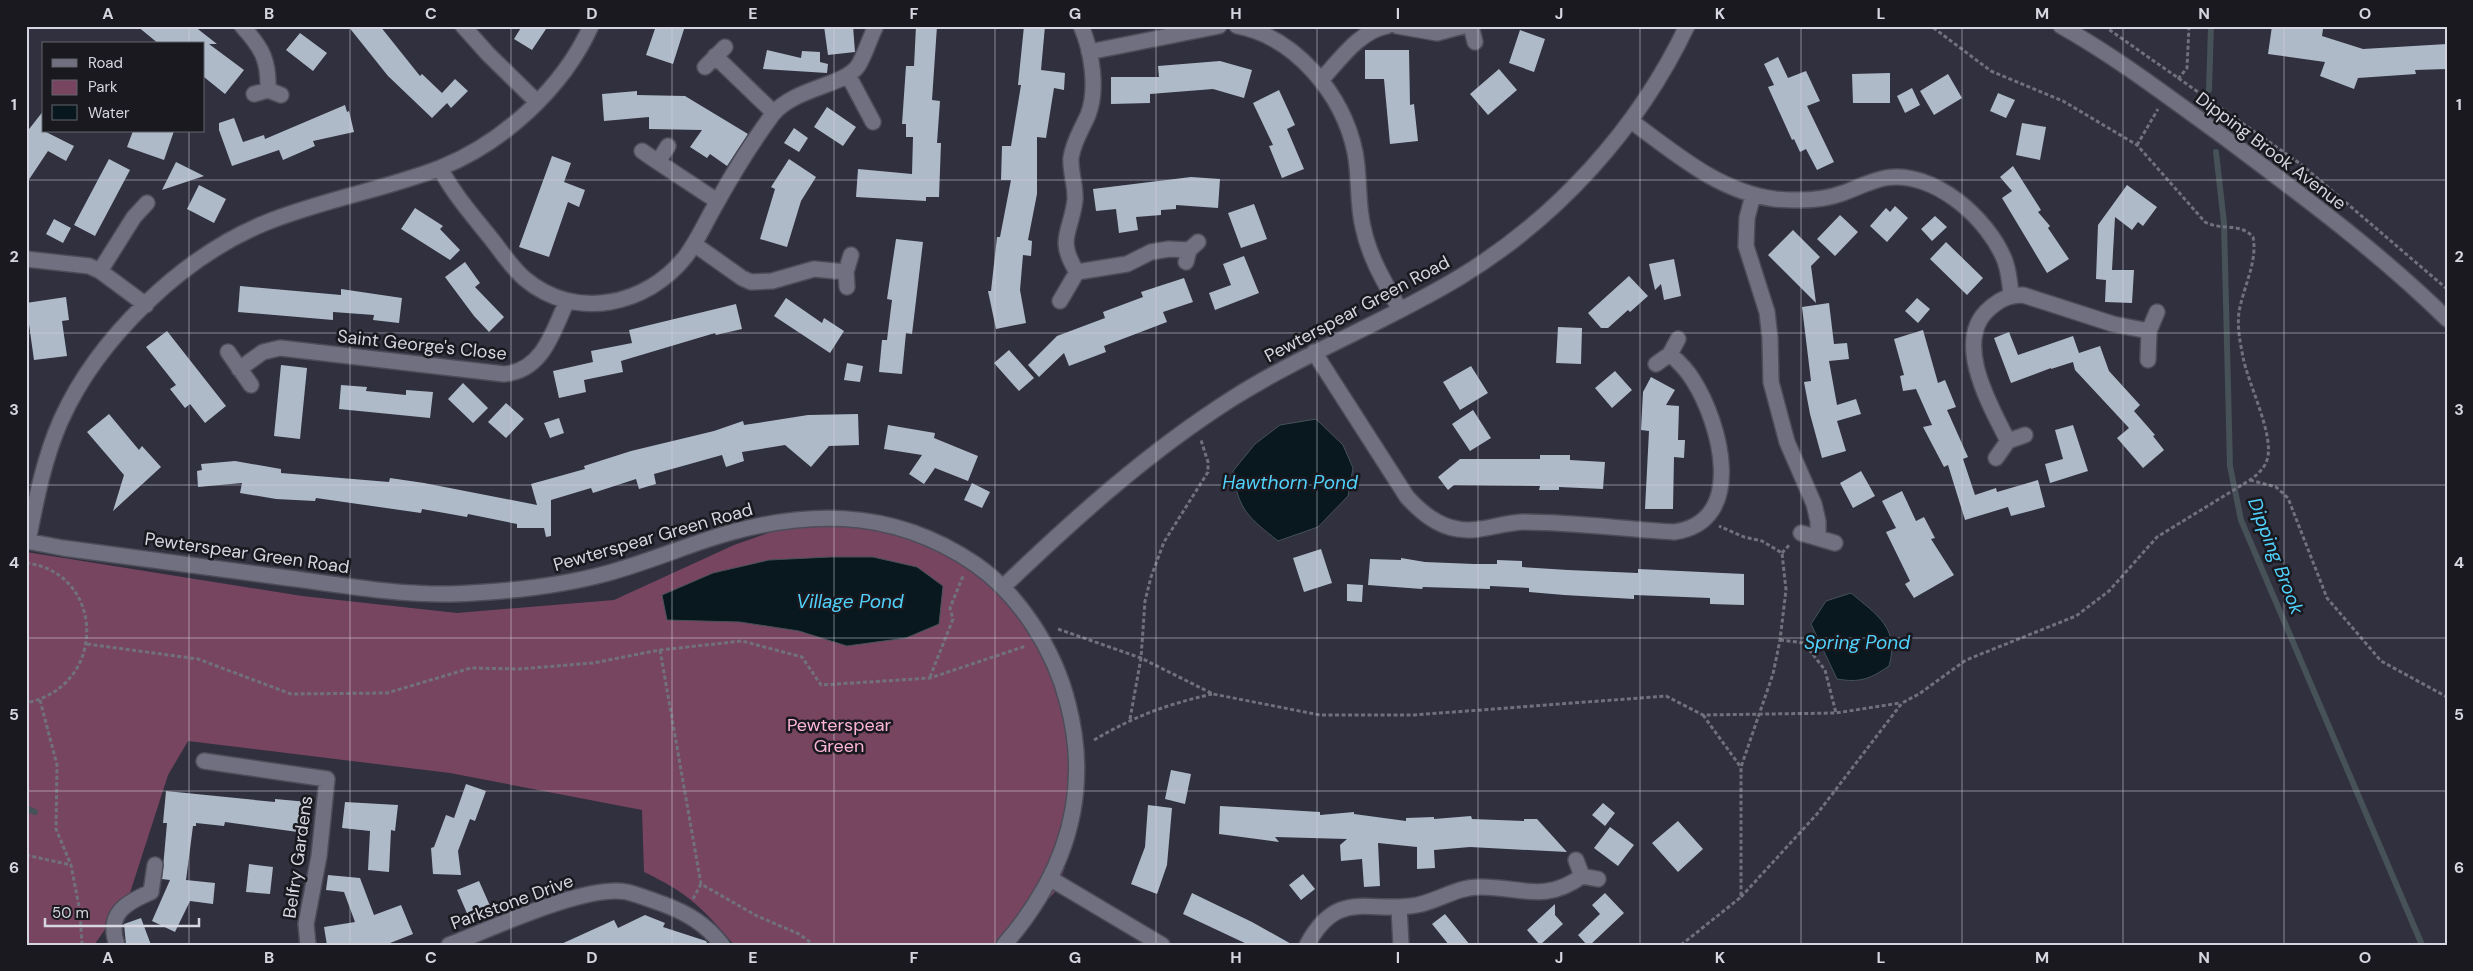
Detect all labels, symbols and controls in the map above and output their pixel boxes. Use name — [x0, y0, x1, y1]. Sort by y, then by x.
text: A — [102, 3, 114, 24]
text: B — [264, 3, 274, 24]
text: C — [425, 3, 437, 24]
text: D — [586, 3, 598, 24]
text: E — [748, 3, 758, 24]
text: F — [910, 3, 919, 24]
text: G — [1069, 3, 1081, 24]
text: H — [1230, 3, 1242, 24]
text: I — [1396, 3, 1400, 24]
text: J — [1555, 3, 1563, 24]
text: K — [1715, 3, 1726, 24]
text: L — [1877, 3, 1886, 24]
text: M — [2035, 3, 2049, 24]
text: N — [2198, 3, 2210, 24]
text: O — [2359, 3, 2371, 24]
legend — [42, 42, 205, 132]
text: Road — [88, 53, 123, 73]
text: Park — [88, 77, 118, 97]
street label: Dipping Brook Avenue — [2191, 87, 2351, 215]
text: 1 — [11, 94, 17, 115]
text: 1 — [2456, 94, 2462, 115]
text: Water — [88, 103, 130, 123]
text: 2 — [9, 246, 19, 267]
text: 2 — [2454, 246, 2464, 267]
street label: Pewterspear Green Road — [1260, 250, 1454, 368]
street label: Saint George's Close — [336, 324, 508, 366]
text: 3 — [9, 399, 19, 420]
text: 3 — [2454, 399, 2464, 420]
water label: Hawthorn Pond — [1222, 470, 1359, 495]
water label: Dipping Brook — [2242, 494, 2310, 618]
street label: Pewterspear Green Road — [550, 497, 756, 577]
street label: Pewterspear Green Road — [143, 527, 351, 579]
text: 4 — [9, 552, 19, 573]
text: 4 — [2454, 552, 2464, 573]
water label: Village Pond — [796, 589, 905, 614]
water label: Spring Pond — [1804, 630, 1911, 655]
text: 5 — [9, 704, 19, 725]
text: 5 — [2454, 704, 2464, 725]
park label: Pewterspear Green — [787, 713, 891, 758]
street label: Belfry Gardens — [278, 794, 318, 920]
text: 6 — [9, 857, 19, 878]
text: 6 — [2454, 857, 2464, 878]
street label: Parkstone Drive — [447, 869, 577, 935]
scale bar — [45, 896, 199, 928]
text: 50 m — [52, 903, 89, 923]
text: A — [102, 947, 114, 968]
text: B — [264, 947, 274, 968]
text: C — [425, 947, 437, 968]
text: D — [586, 947, 598, 968]
text: E — [748, 947, 758, 968]
text: F — [910, 947, 919, 968]
text: G — [1069, 947, 1081, 968]
text: H — [1230, 947, 1242, 968]
text: I — [1396, 947, 1400, 968]
text: J — [1555, 947, 1563, 968]
text: K — [1715, 947, 1726, 968]
text: L — [1877, 947, 1886, 968]
text: M — [2035, 947, 2049, 968]
text: N — [2198, 947, 2210, 968]
text: O — [2359, 947, 2371, 968]

